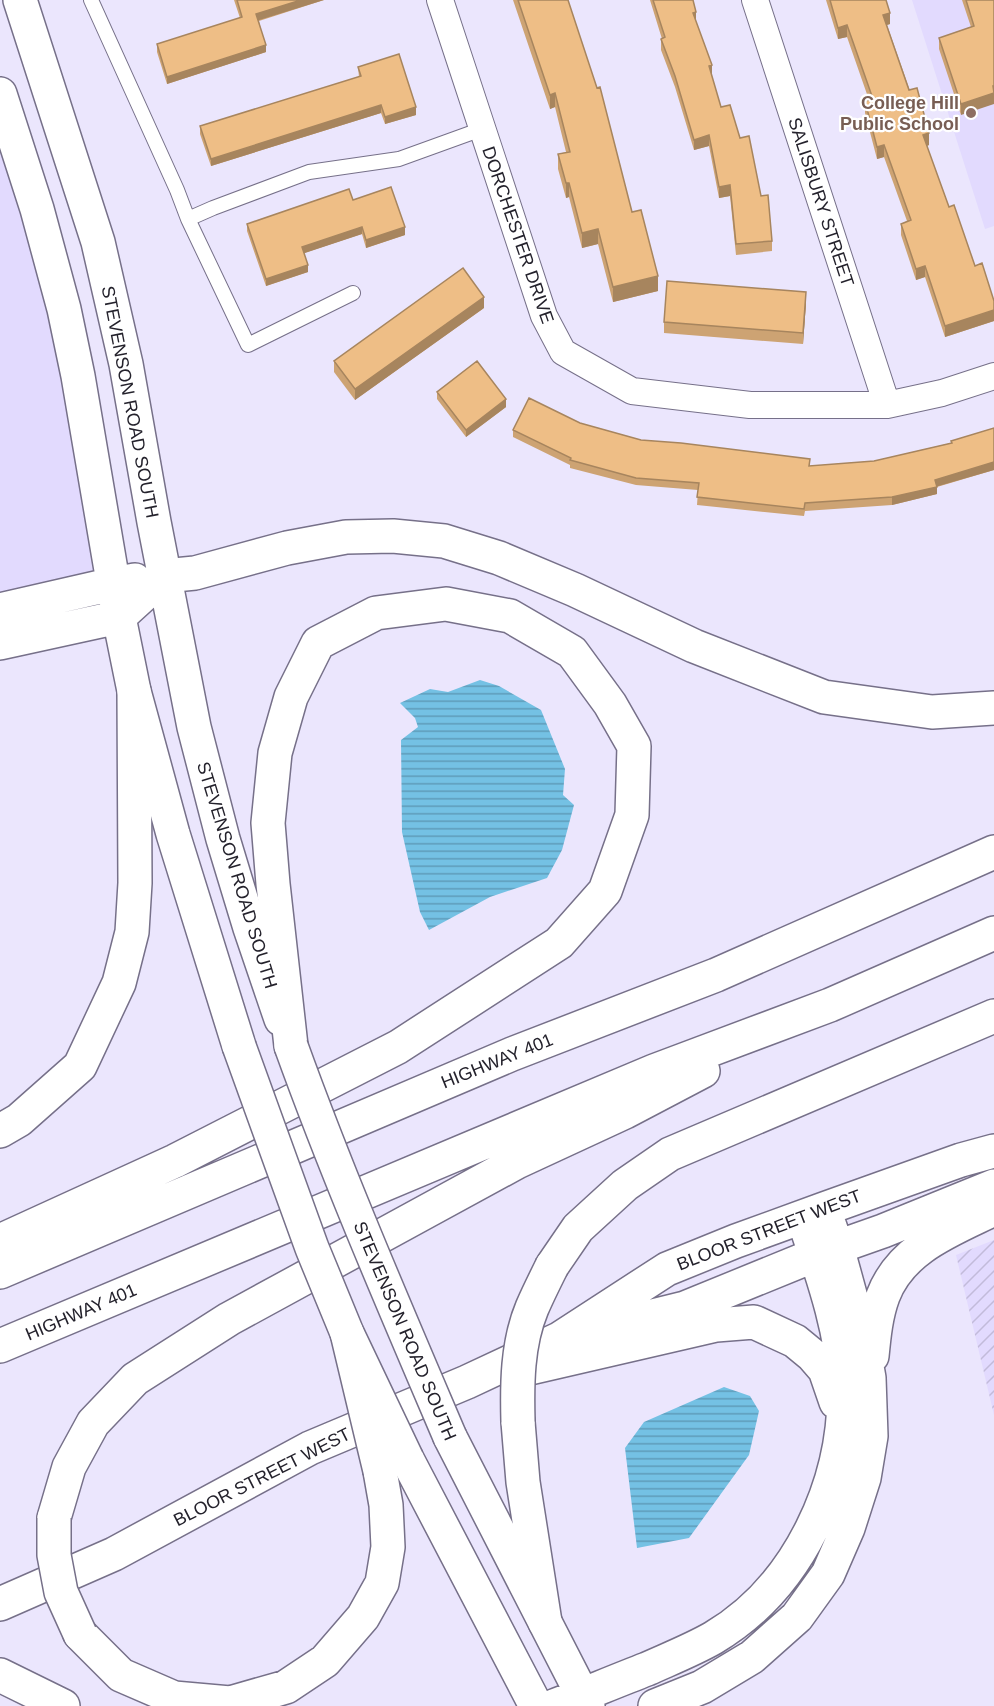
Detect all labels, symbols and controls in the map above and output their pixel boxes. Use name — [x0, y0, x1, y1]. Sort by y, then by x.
place label: College Hill Public School — [840, 93, 959, 134]
marker: College Hill Public School — [964, 106, 978, 120]
street label: SALISBURY STREET — [784, 115, 858, 289]
street label: DORCHESTER DRIVE — [478, 144, 558, 326]
street label: STEVENSON ROAD SOUTH — [98, 284, 162, 520]
street label: STEVENSON ROAD SOUTH — [193, 759, 281, 991]
street label: HIGHWAY 401 — [438, 1029, 556, 1093]
street label: BLOOR STREET WEST — [674, 1186, 864, 1274]
street label: STEVENSON ROAD SOUTH — [350, 1218, 460, 1444]
street label: HIGHWAY 401 — [22, 1280, 140, 1344]
street label: BLOOR STREET WEST — [170, 1424, 354, 1530]

